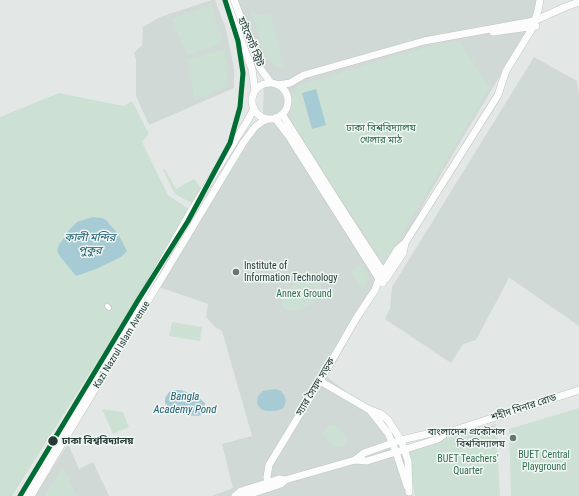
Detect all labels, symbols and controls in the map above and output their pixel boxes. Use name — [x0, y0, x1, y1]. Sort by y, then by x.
street label: হাইকোর্ট স্ট্রিট — [235, 15, 265, 69]
park label: ঢাকা বিশ্ববিদ্যালয় খেলার মাঠ — [346, 122, 416, 146]
water label: কালী মন্দির পুকুর — [65, 231, 115, 257]
place label: Institute of Information Technology — [244, 260, 337, 284]
marker: Institute of Information Technology — [231, 267, 241, 277]
park label: Annex Ground — [276, 288, 332, 300]
street label: Kazi Nazrul Islam Avenue — [91, 299, 153, 391]
street label: স্যার সৈয়দ সড়ক — [294, 356, 338, 418]
water label: Bangla Academy Pond — [153, 390, 217, 416]
street label: শহীদ মিনার রোড — [490, 392, 558, 424]
place label: বাংলাদেশ প্রকৌশল বিশ্ববিদ্যালয় — [428, 426, 505, 450]
marker: বাংলাদেশ প্রকৌশল বিশ্ববিদ্যালয় — [508, 433, 518, 443]
marker: ঢাকা বিশ্ববিদ্যালয় — [46, 434, 60, 448]
place label: ঢাকা বিশ্ববিদ্যালয় — [62, 435, 133, 447]
park label: BUET Central Playground — [518, 449, 570, 472]
park label: BUET Teachers' Quarter — [437, 453, 499, 476]

